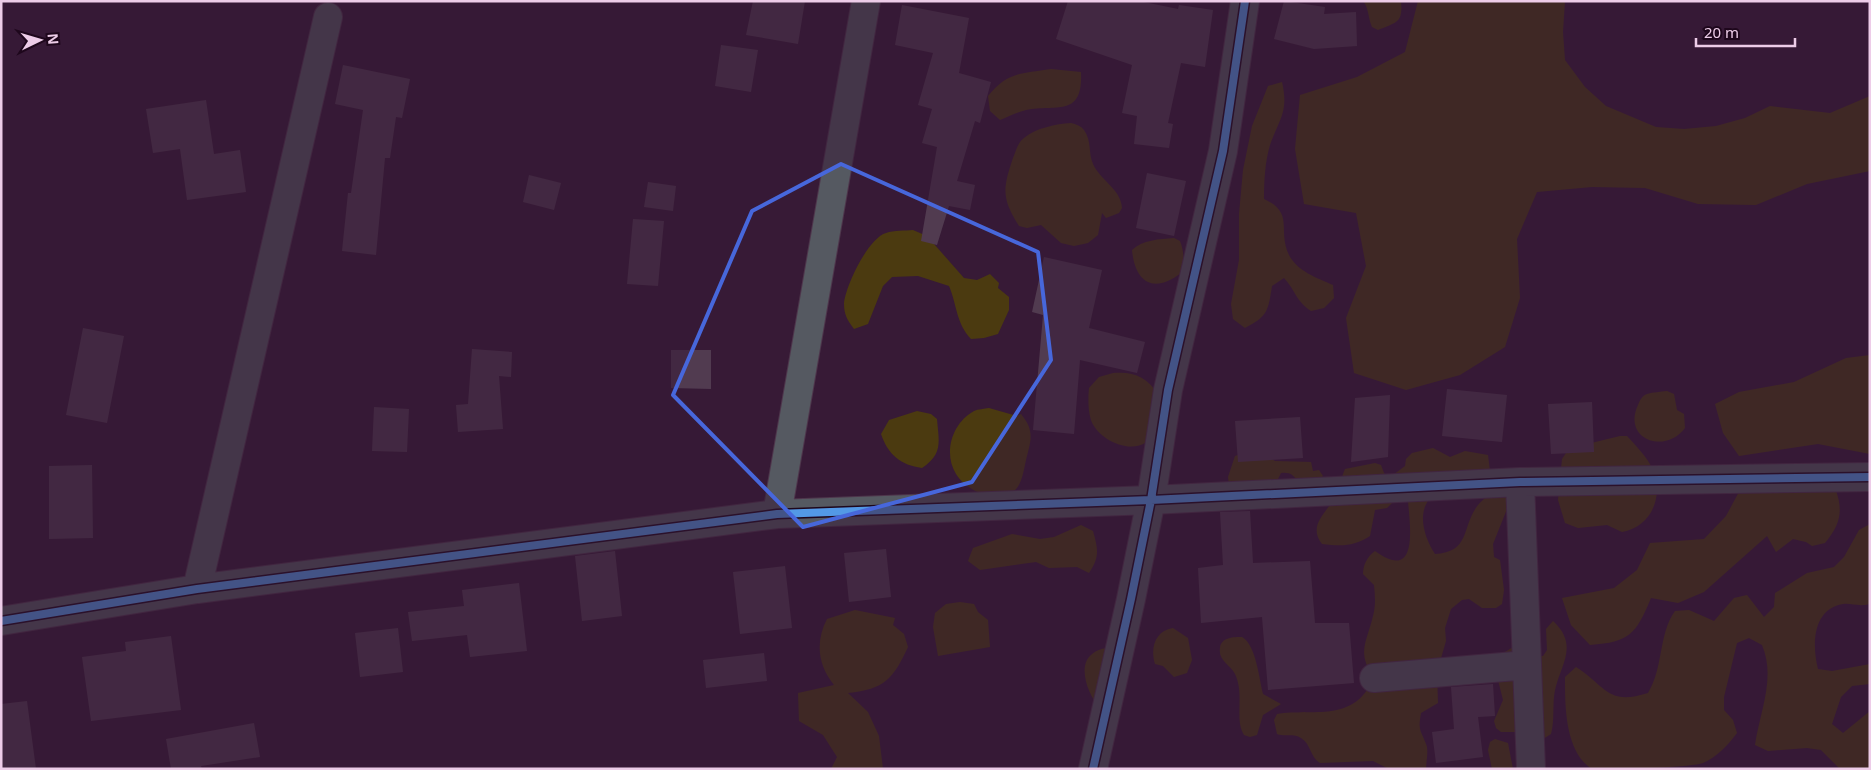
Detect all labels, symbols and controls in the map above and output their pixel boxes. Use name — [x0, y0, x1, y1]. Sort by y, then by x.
north arrow — [15, 15, 65, 65]
scale bar — [1696, 15, 1795, 47]
text: 20 m — [1704, 22, 1739, 42]
text: N — [43, 32, 63, 45]

